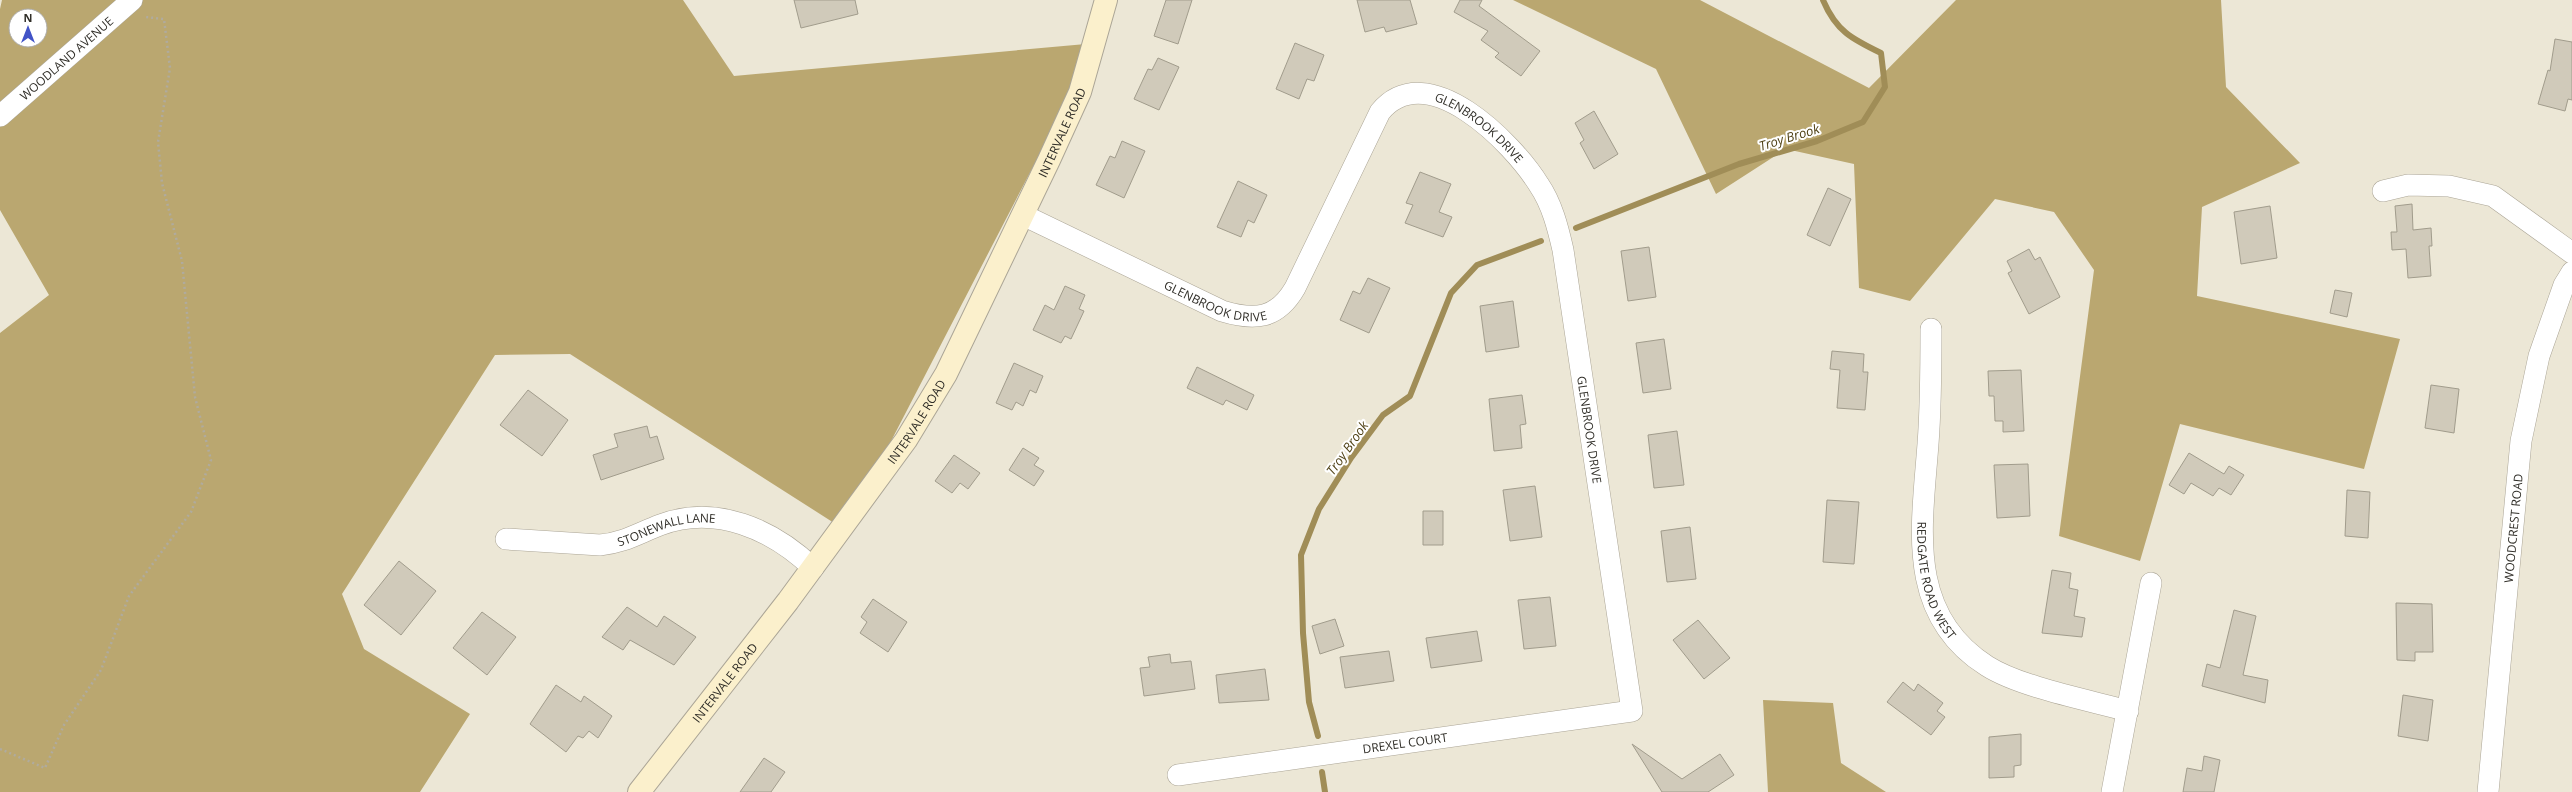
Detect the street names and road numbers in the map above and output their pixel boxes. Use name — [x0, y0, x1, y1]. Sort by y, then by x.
street label: WOODLAND AVENUE — [16, 14, 116, 102]
street label: INTERVALE ROAD — [1034, 85, 1089, 180]
street label: GLENBROOK DRIVE — [1433, 88, 1527, 166]
street label: GLENBROOK DRIVE — [1161, 276, 1269, 325]
street label: GLENBROOK DRIVE — [1573, 375, 1606, 485]
street label: INTERVALE ROAD — [883, 376, 949, 467]
street label: WOODCREST ROAD — [2499, 473, 2526, 583]
street label: STONEWALL LANE — [615, 509, 716, 550]
street label: REDGATE ROAD WEST — [1914, 521, 1961, 643]
street label: INTERVALE ROAD — [688, 639, 761, 726]
street label: DREXEL COURT — [1362, 729, 1449, 757]

